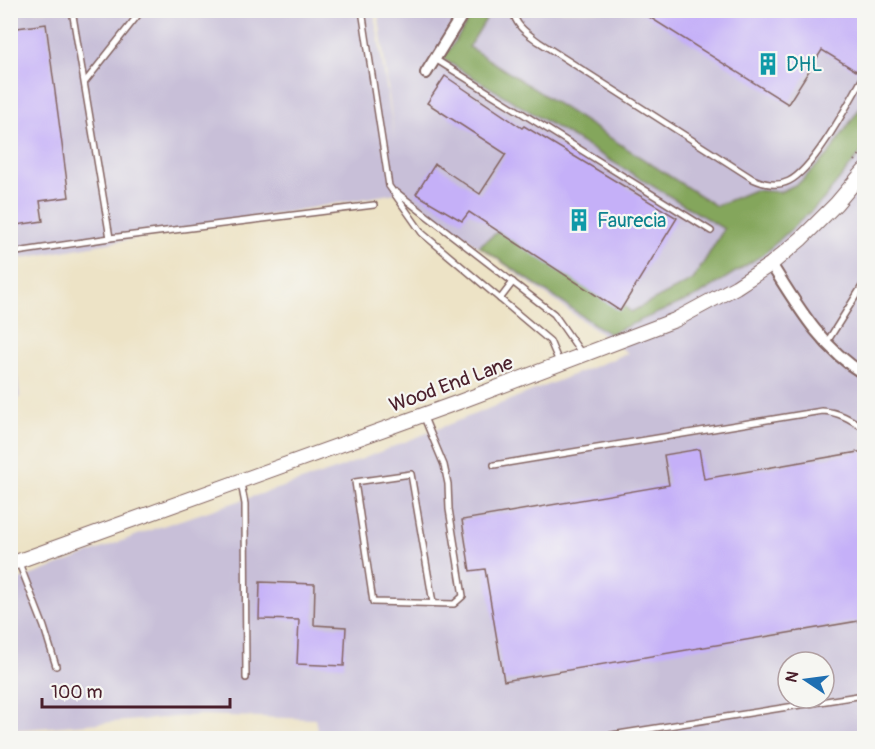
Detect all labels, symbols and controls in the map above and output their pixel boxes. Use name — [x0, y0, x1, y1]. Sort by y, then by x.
building icon: DHL — [755, 51, 781, 77]
place label: DHL — [786, 52, 822, 77]
building icon: Faurecia — [566, 207, 592, 233]
place label: Faurecia — [597, 208, 666, 233]
street label: Wood End Lane — [386, 350, 516, 418]
north arrow — [776, 650, 836, 710]
text: N — [781, 669, 803, 684]
scale bar — [42, 671, 230, 709]
text: 100 m — [51, 681, 103, 704]

